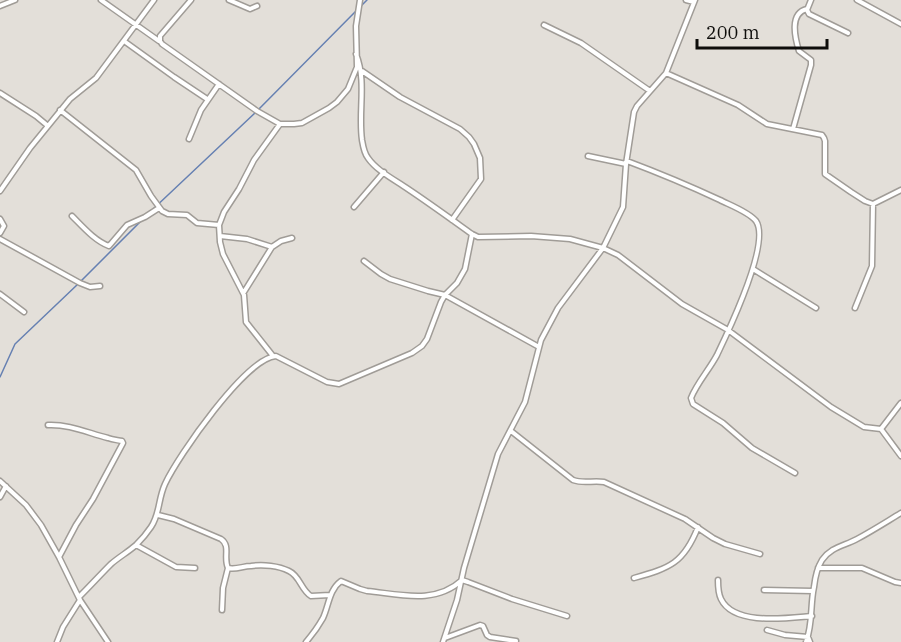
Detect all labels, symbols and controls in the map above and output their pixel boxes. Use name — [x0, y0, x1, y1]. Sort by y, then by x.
scale bar — [697, 12, 828, 50]
text: 200 m — [706, 21, 760, 44]

